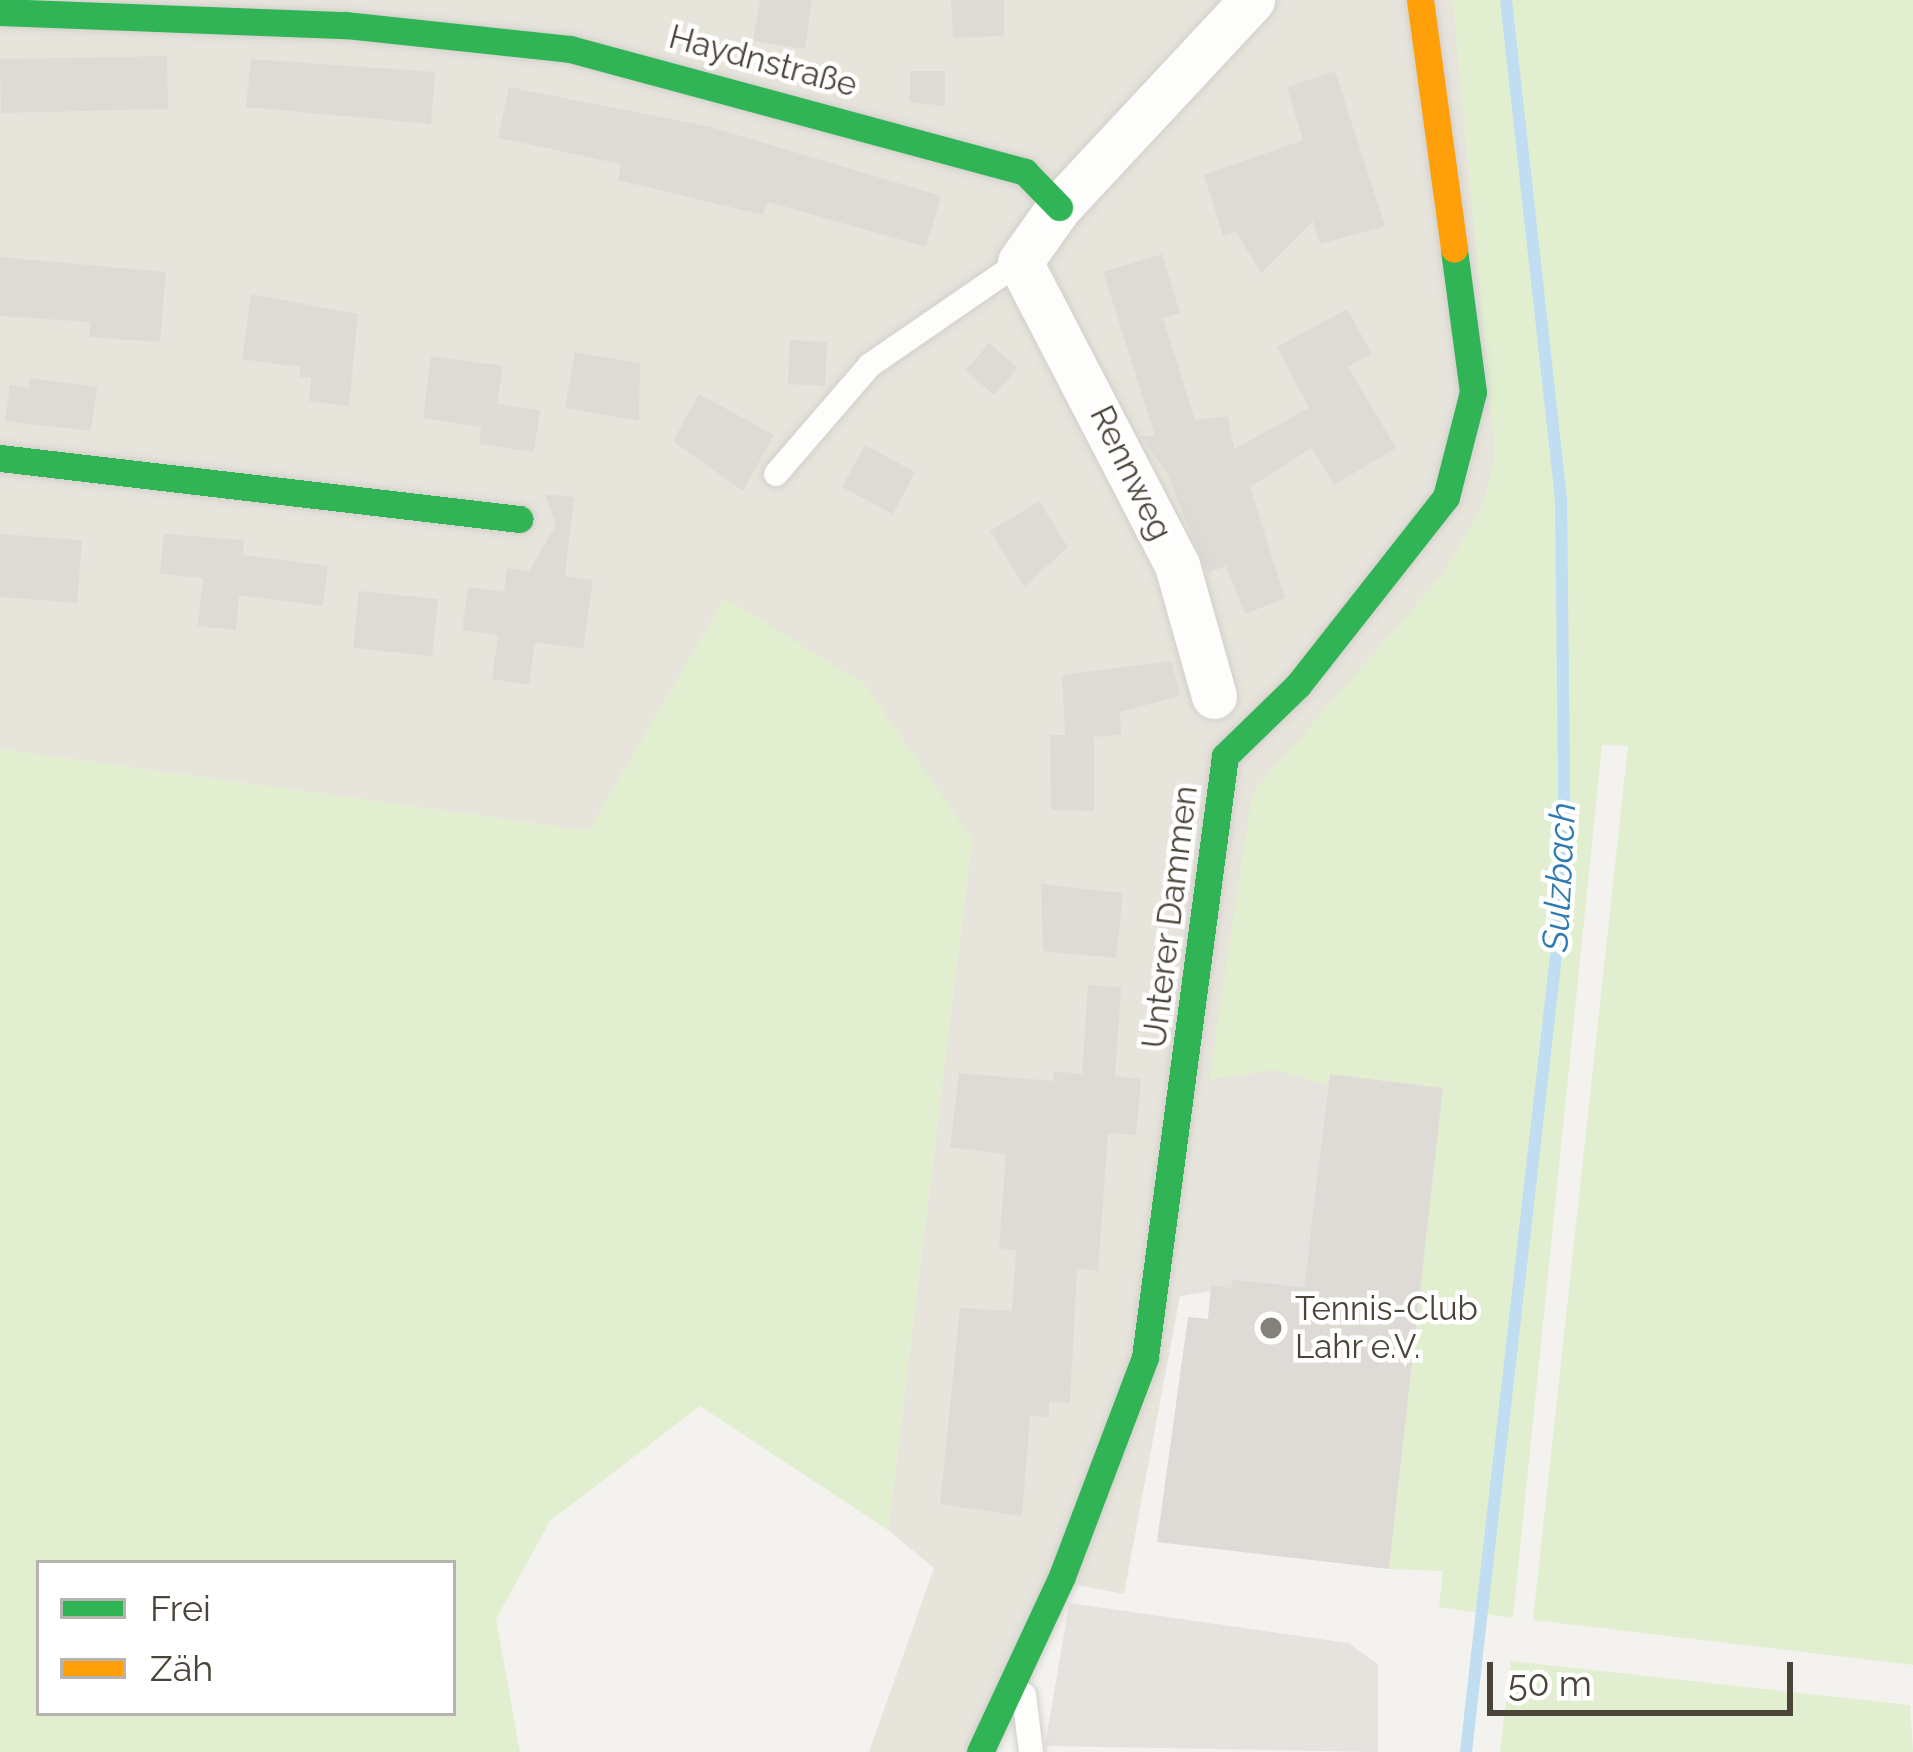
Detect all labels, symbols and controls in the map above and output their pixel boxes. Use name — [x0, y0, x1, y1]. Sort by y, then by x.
street label: Haydnstraße — [665, 17, 861, 105]
street label: Rennweg — [1082, 399, 1180, 547]
street label: Unterer Dammen — [1134, 783, 1206, 1051]
water label: Sulzbach — [1534, 801, 1584, 953]
place label: Tennis-Club Lahr e.V. — [1295, 1289, 1478, 1367]
marker: Tennis-Club Lahr e.V. — [1258, 1315, 1284, 1341]
legend — [36, 1560, 456, 1716]
text: Frei — [150, 1587, 211, 1629]
scale bar — [1493, 1638, 1799, 1712]
text: Zäh — [150, 1647, 213, 1689]
text: 50 m — [1508, 1662, 1592, 1704]

